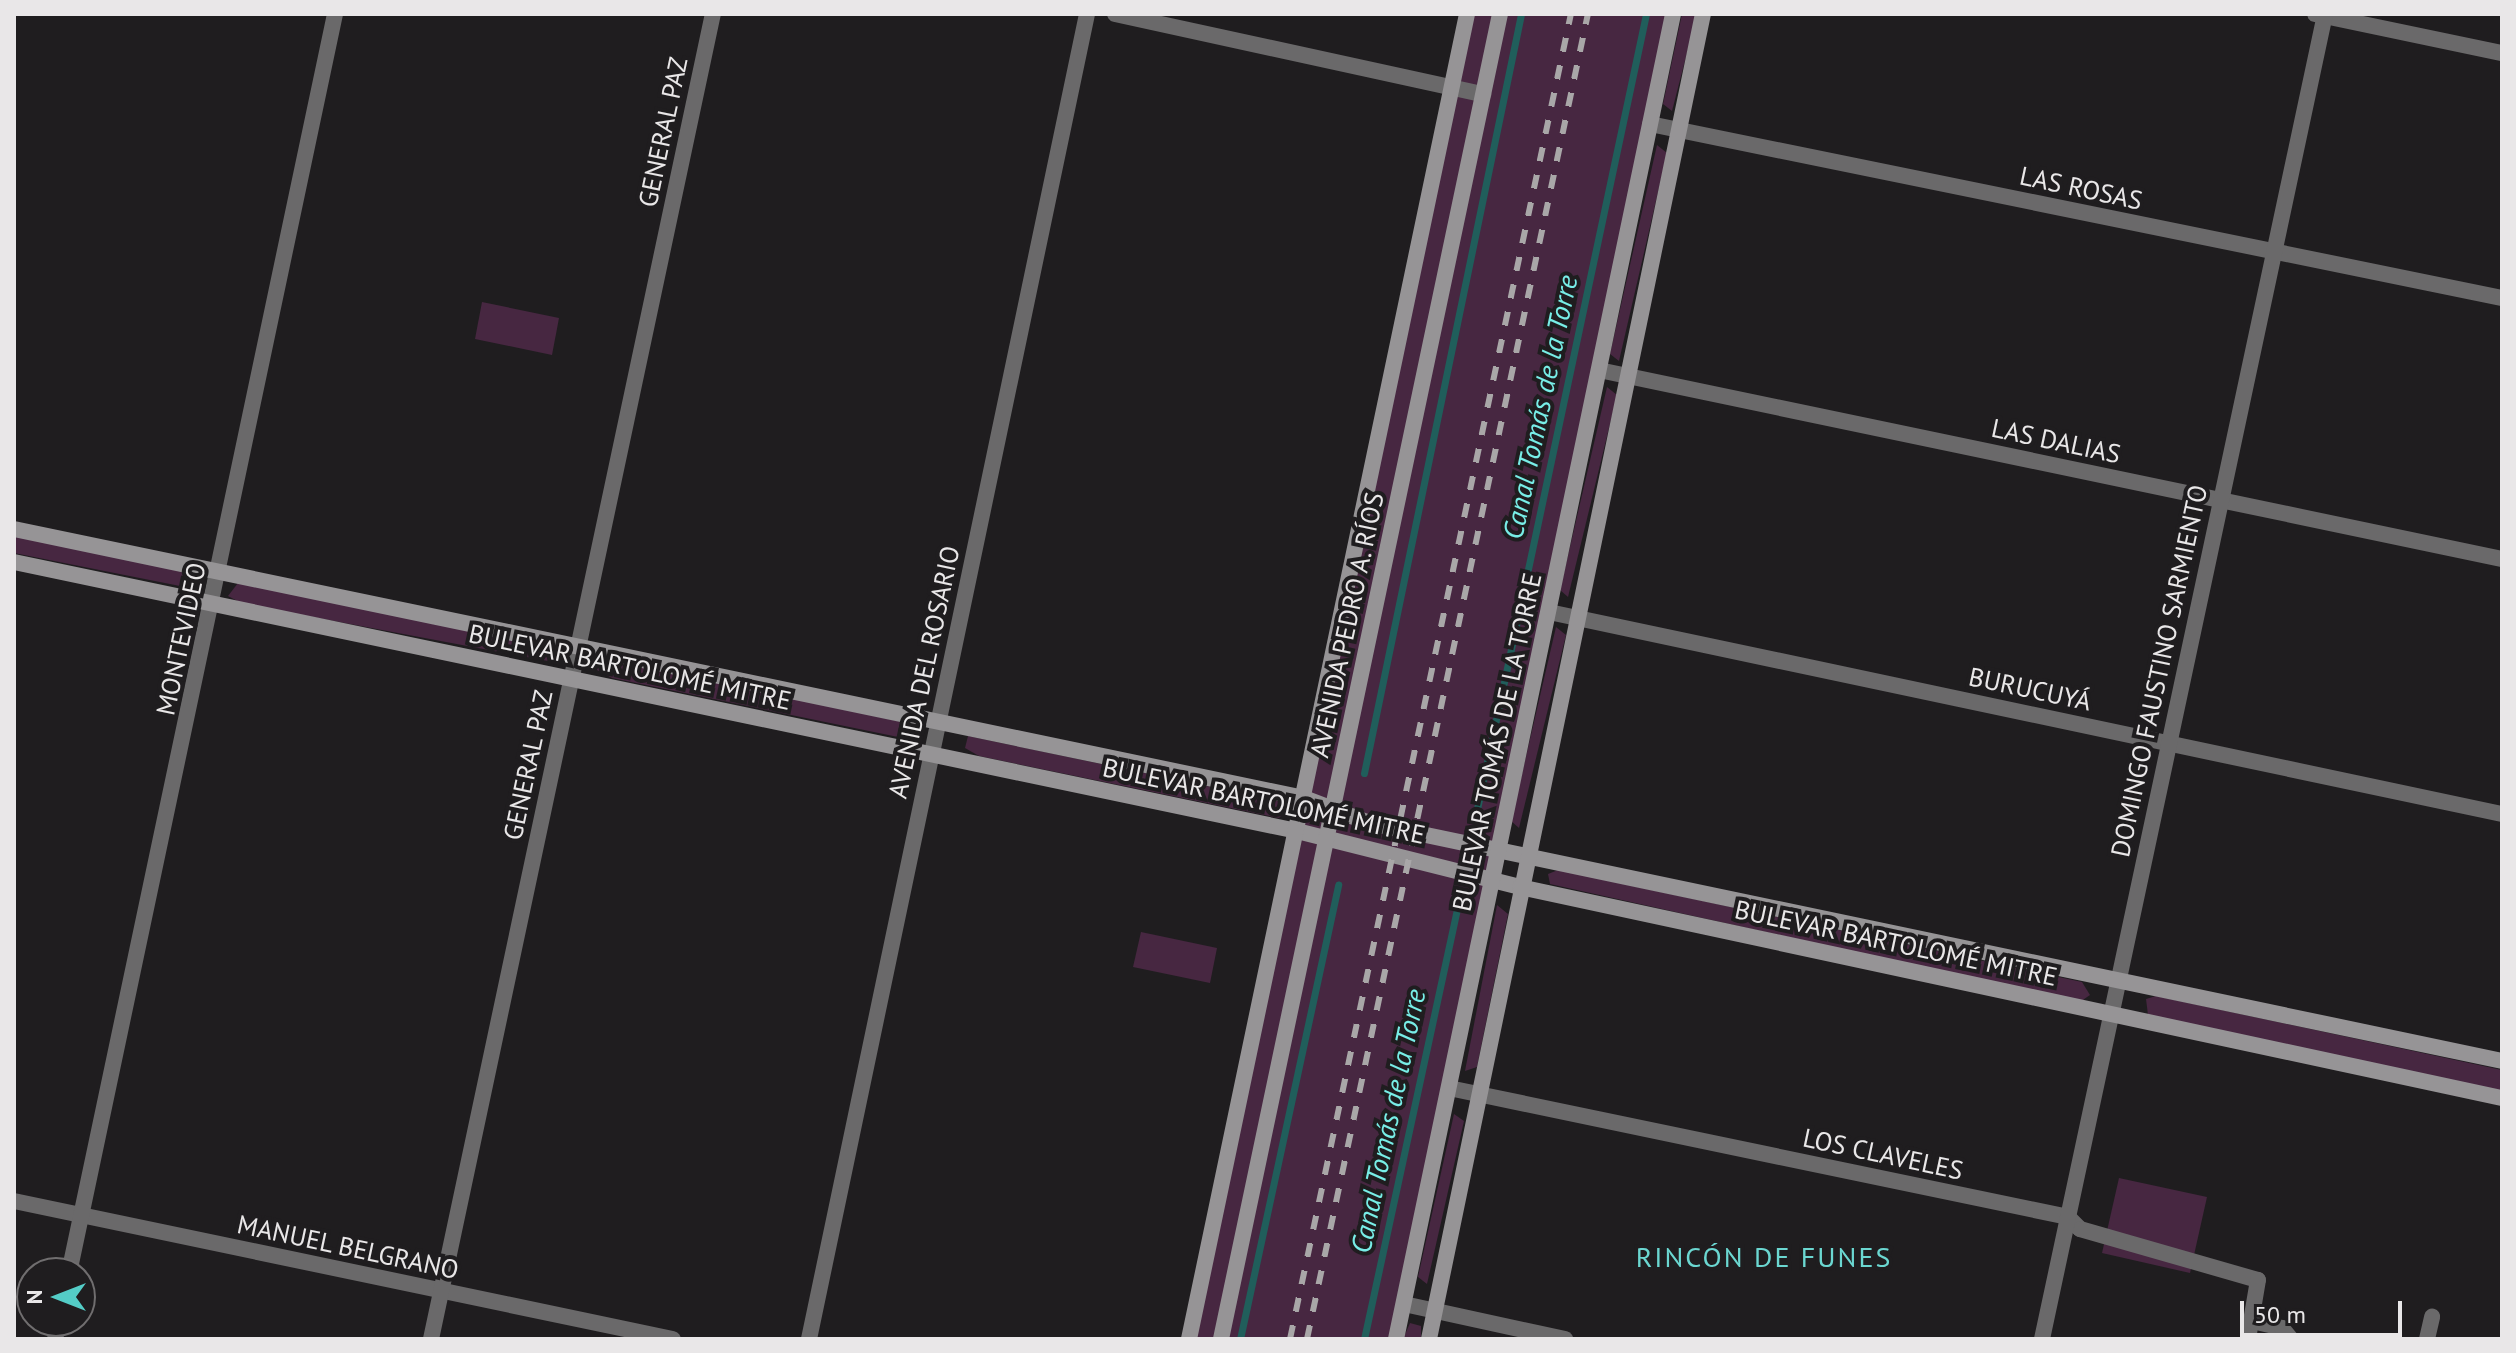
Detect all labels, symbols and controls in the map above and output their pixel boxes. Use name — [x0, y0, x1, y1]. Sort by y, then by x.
street label: GENERAL PAZ — [632, 54, 694, 210]
street label: LAS ROSAS — [2017, 160, 2145, 216]
water label: Canal Tomás de la Torre — [1495, 271, 1585, 543]
street label: LAS DALIAS — [1989, 412, 2123, 470]
street label: DOMINGO FAUSTINO SARMIENTO — [2104, 482, 2214, 860]
street label: AVENIDA PEDRO A. RÍOS — [1303, 488, 1391, 762]
street label: AVENIDA DEL ROSARIO — [882, 542, 966, 802]
street label: MONTEVIDEO — [150, 560, 212, 718]
street label: BULEVAR TOMÁS DE LA TORRE — [1446, 569, 1548, 915]
street label: BULEVAR BARTOLOMÉ MITRE — [466, 618, 794, 716]
street label: BURUCUYÁ — [1966, 661, 2094, 717]
street label: GENERAL PAZ — [497, 687, 559, 843]
street label: BULEVAR BARTOLOMÉ MITRE — [1100, 752, 1428, 850]
street label: BULEVAR BARTOLOMÉ MITRE — [1732, 894, 2060, 992]
water label: Canal Tomás de la Torre — [1343, 985, 1433, 1257]
street label: LOS CLAVELES — [1800, 1122, 1966, 1186]
street label: MANUEL BELGRANO — [234, 1208, 462, 1286]
district label: RINCÓN DE FUNES — [1636, 1240, 1892, 1274]
north arrow — [16, 1257, 96, 1337]
scale bar — [2244, 1285, 2406, 1335]
text: N — [20, 1290, 48, 1304]
text: 50 m — [2254, 1299, 2306, 1330]

